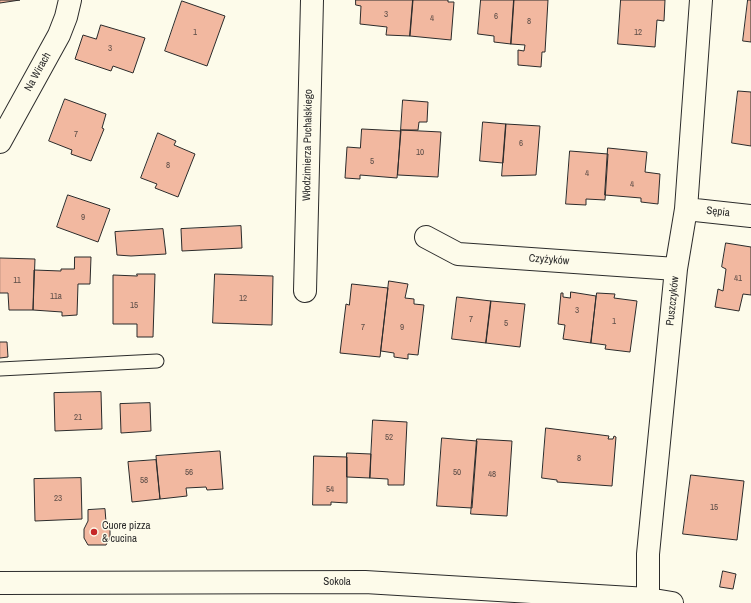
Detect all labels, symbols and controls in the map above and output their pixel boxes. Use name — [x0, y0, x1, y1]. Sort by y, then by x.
house number: 3 — [384, 10, 388, 20]
house number: 6 — [494, 12, 498, 22]
house number: 4 — [430, 14, 434, 24]
house number: 8 — [527, 17, 531, 27]
house number: 1 — [193, 28, 197, 38]
house number: 12 — [634, 28, 642, 38]
house number: 3 — [108, 44, 112, 54]
street label: Na Wirach — [22, 50, 54, 94]
street label: Włodzimierza Puchalskiego — [300, 89, 316, 201]
house number: 7 — [74, 130, 78, 140]
house number: 6 — [519, 139, 523, 149]
house number: 10 — [416, 148, 424, 158]
house number: 5 — [370, 157, 374, 167]
house number: 8 — [166, 161, 170, 171]
house number: 4 — [585, 169, 589, 179]
house number: 4 — [630, 180, 634, 190]
street label: Sępia — [706, 204, 730, 220]
house number: 9 — [81, 213, 85, 223]
street label: Czyżyków — [528, 252, 570, 268]
house number: 41 — [734, 274, 742, 284]
house number: 11 — [13, 276, 21, 286]
street label: Puszczyków — [664, 276, 682, 326]
house number: 11a — [50, 292, 62, 302]
house number: 12 — [239, 294, 247, 304]
house number: 15 — [130, 301, 138, 311]
house number: 3 — [575, 306, 579, 316]
house number: 7 — [469, 315, 473, 325]
house number: 1 — [612, 317, 616, 327]
house number: 5 — [504, 319, 508, 329]
house number: 7 — [361, 323, 365, 333]
house number: 9 — [400, 323, 404, 333]
house number: 21 — [74, 413, 82, 423]
house number: 52 — [385, 433, 393, 443]
house number: 8 — [577, 454, 581, 464]
house number: 56 — [185, 468, 193, 478]
house number: 50 — [453, 468, 461, 478]
house number: 48 — [488, 470, 496, 480]
house number: 58 — [140, 476, 148, 486]
house number: 54 — [326, 485, 334, 495]
house number: 23 — [54, 494, 62, 504]
house number: 15 — [710, 503, 718, 513]
place label: Cuore pizza & cucina — [102, 519, 151, 545]
marker: Cuore pizza & cucina — [89, 527, 99, 537]
street label: Sokola — [323, 575, 351, 589]

